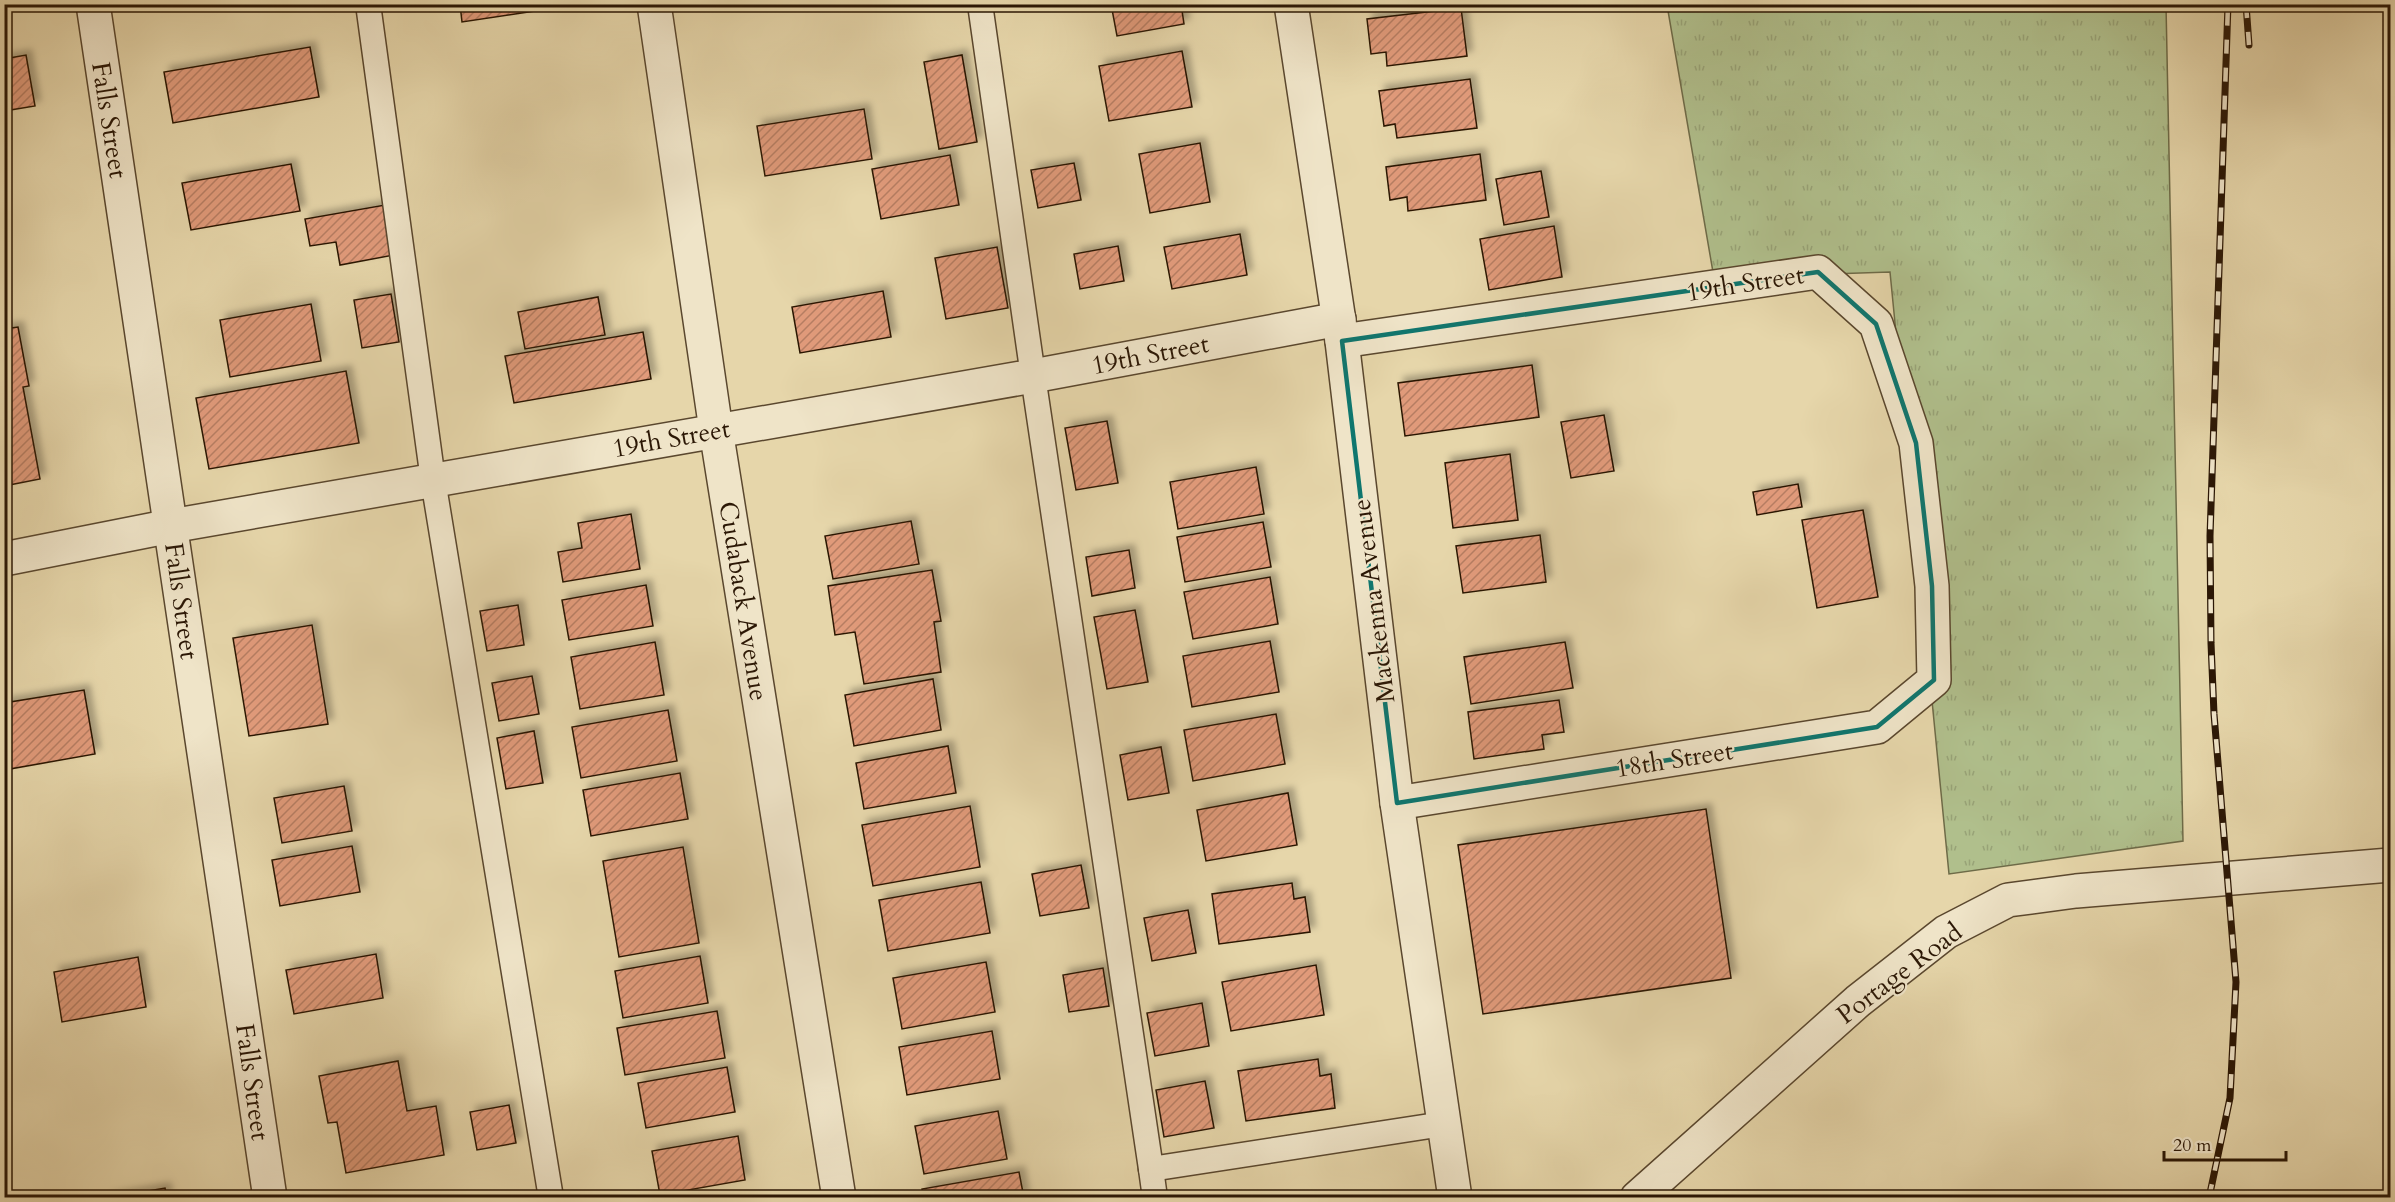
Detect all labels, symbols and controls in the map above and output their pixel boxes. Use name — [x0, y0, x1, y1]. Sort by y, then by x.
street label: Falls Street — [83, 59, 136, 181]
street label: 19th Street — [1684, 257, 1806, 310]
street label: 19th Street — [1089, 326, 1212, 383]
street label: 19th Street — [610, 411, 733, 466]
street label: Mackenna Avenue — [1344, 497, 1403, 705]
street label: Cudaback Avenue — [710, 499, 777, 703]
street label: Falls Street — [156, 540, 207, 662]
street label: 18th Street — [1613, 733, 1735, 786]
street label: Portage Road — [1829, 915, 1969, 1032]
street label: Falls Street — [227, 1021, 278, 1143]
scale bar — [2164, 1124, 2286, 1162]
text: 20 m — [2173, 1133, 2212, 1158]

